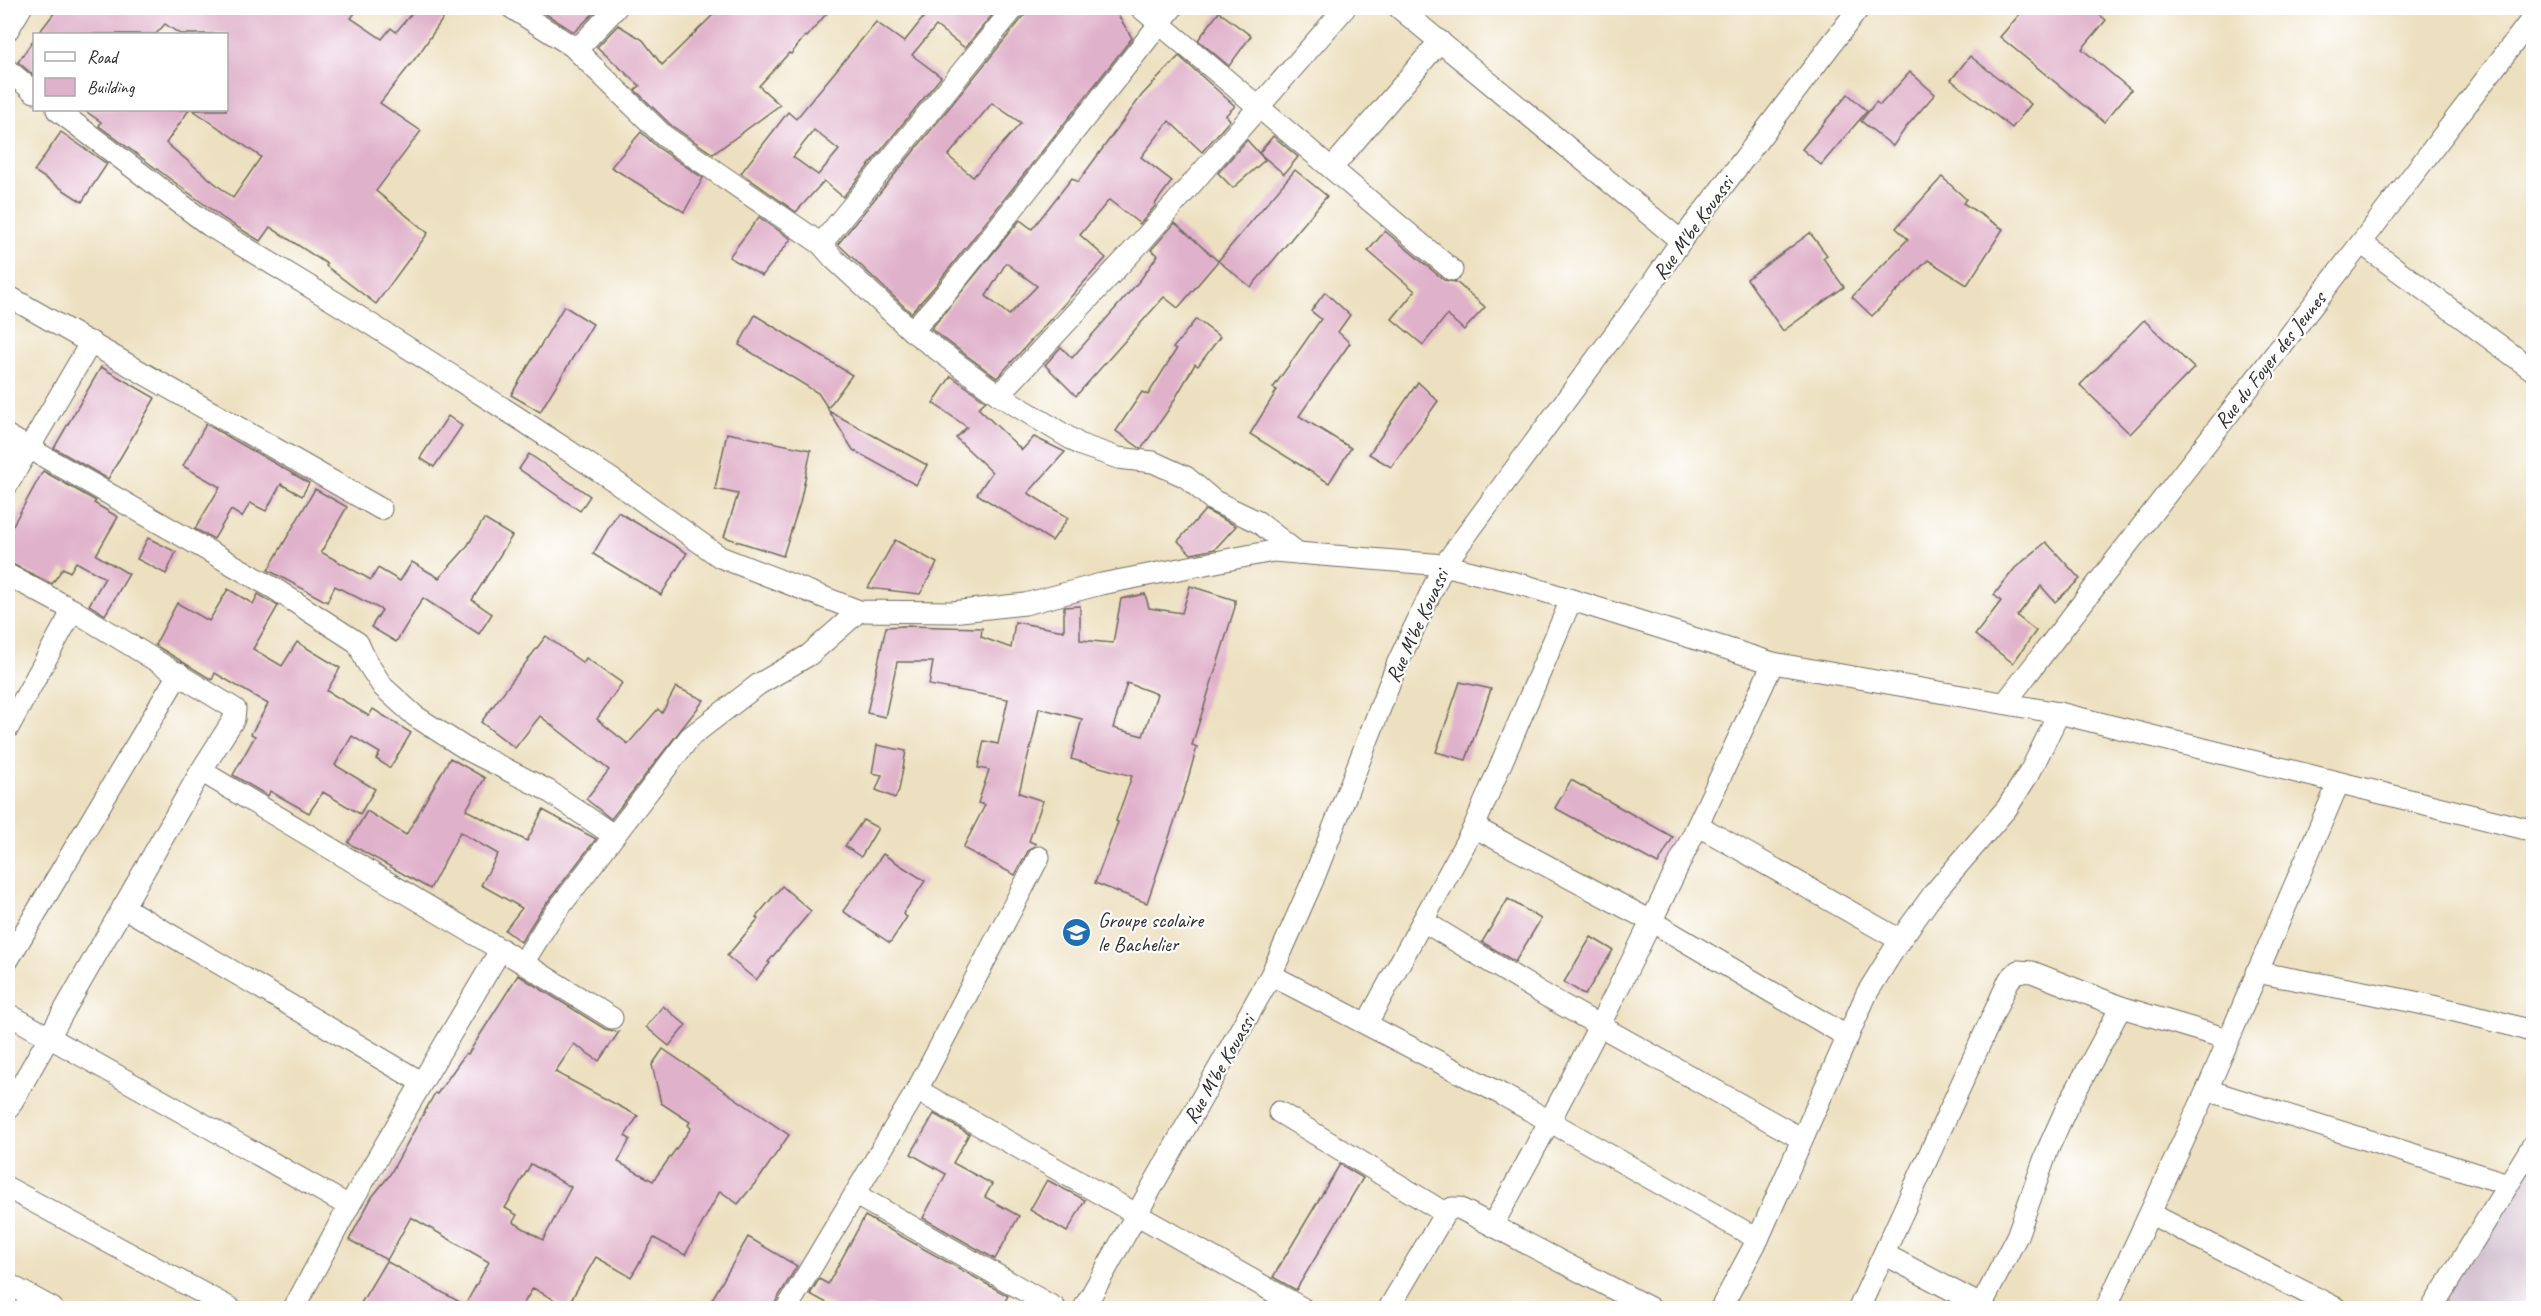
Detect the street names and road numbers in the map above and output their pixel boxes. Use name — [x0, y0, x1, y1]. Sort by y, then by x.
street label: Rue M'be Kouassi — [1647, 169, 1741, 285]
street label: Rue du Foyer des Jeunes — [2209, 285, 2333, 433]
street label: Rue M'be Kouassi — [1380, 563, 1456, 686]
street label: Rue M'be Kouassi — [1177, 1007, 1262, 1128]

